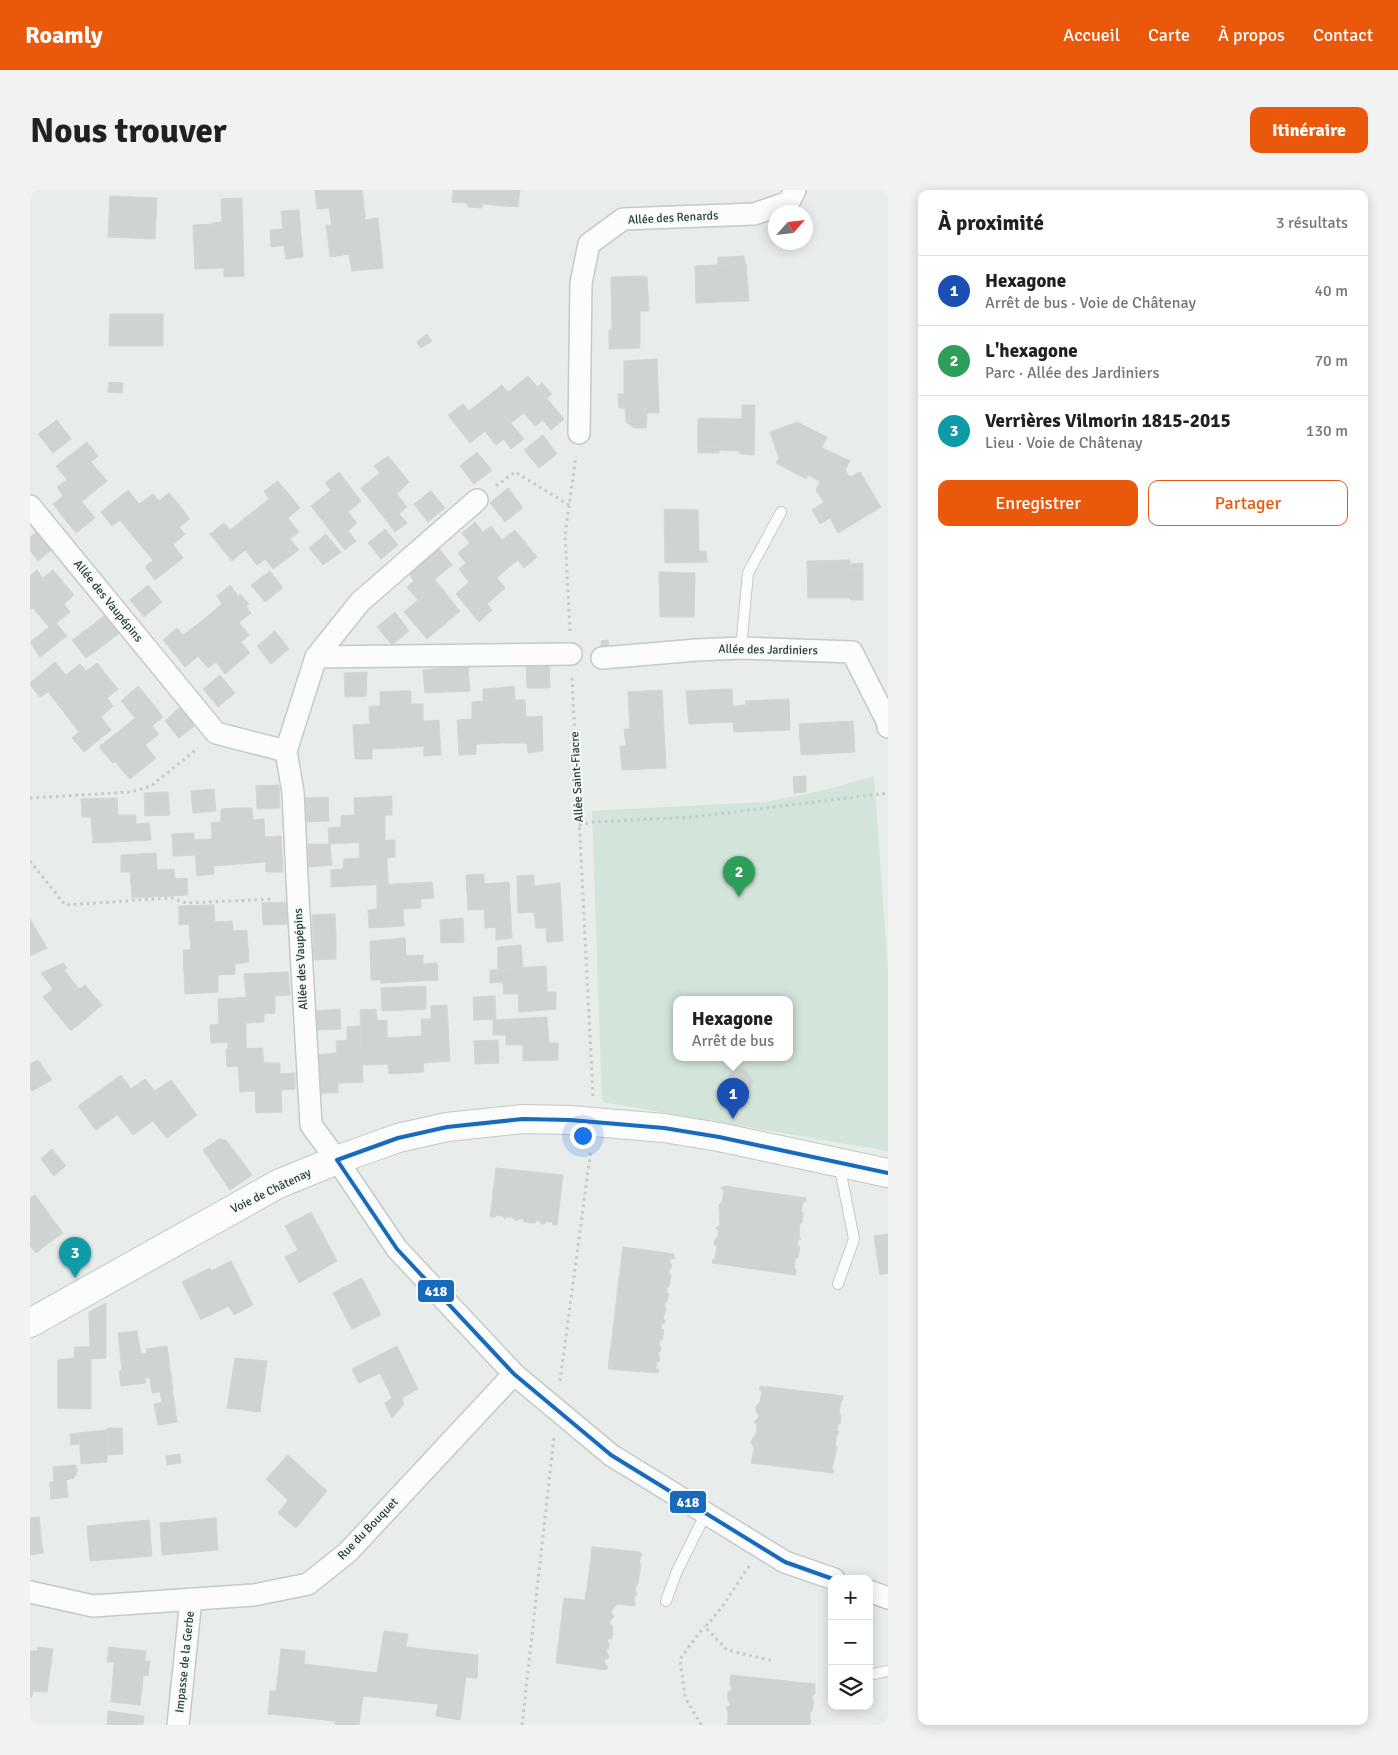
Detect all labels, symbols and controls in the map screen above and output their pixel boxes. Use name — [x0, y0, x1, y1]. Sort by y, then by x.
text: Roamly — [25, 20, 103, 50]
text: Accueil — [1063, 24, 1120, 46]
text: Carte — [1148, 24, 1190, 46]
text: À propos — [1218, 24, 1285, 46]
text: Contact — [1313, 24, 1373, 46]
button: Itinéraire — [1250, 107, 1368, 153]
text: Nous trouver — [30, 109, 227, 152]
north arrow — [768, 205, 813, 250]
street label: Allée des Renards — [627, 208, 719, 228]
text: À proximité — [938, 210, 1044, 236]
text: 3 résultats — [1276, 213, 1348, 233]
text: Hexagone — [985, 269, 1066, 293]
text: 1 — [950, 281, 958, 301]
text: 40 m — [1314, 281, 1348, 301]
text: Arrêt de bus · Voie de Châtenay — [985, 293, 1196, 313]
text: L'hexagone — [985, 339, 1078, 363]
text: 2 — [950, 351, 958, 371]
text: 70 m — [1314, 351, 1348, 371]
text: Parc · Allée des Jardiniers — [985, 363, 1159, 383]
text: Verrières Vilmorin 1815-2015 — [985, 409, 1231, 433]
text: 3 — [950, 421, 958, 441]
text: 130 m — [1306, 421, 1348, 441]
text: Lieu · Voie de Châtenay — [985, 433, 1143, 453]
button: Enregistrer — [938, 480, 1138, 526]
button: Partager — [1148, 480, 1348, 526]
street label: Allée des Vaupépins — [70, 557, 146, 645]
street label: Allée des Jardiniers — [718, 642, 818, 658]
street label: Allée Saint-Fiacre — [567, 731, 587, 823]
pin: 2 — [723, 856, 755, 897]
street label: Allée des Vaupépins — [291, 908, 311, 1010]
popup — [673, 996, 793, 1061]
text: Hexagone — [692, 1007, 773, 1031]
text: Arrêt de bus — [692, 1031, 774, 1051]
pin: 1 — [717, 1078, 749, 1119]
your location — [570, 1123, 596, 1149]
street label: Voie de Châtenay — [228, 1165, 314, 1217]
pin: 3 — [59, 1237, 91, 1278]
line badge: 418 — [417, 1279, 455, 1303]
text: 418 — [425, 1283, 448, 1300]
line badge: 418 — [669, 1490, 707, 1514]
text: 418 — [677, 1494, 700, 1511]
street label: Rue du Bouquet — [335, 1495, 401, 1563]
map controls — [828, 1575, 873, 1710]
button: + — [828, 1575, 873, 1620]
street label: Impasse de la Gerbe — [172, 1610, 198, 1714]
button: − — [828, 1620, 873, 1665]
button: layers — [828, 1665, 873, 1710]

